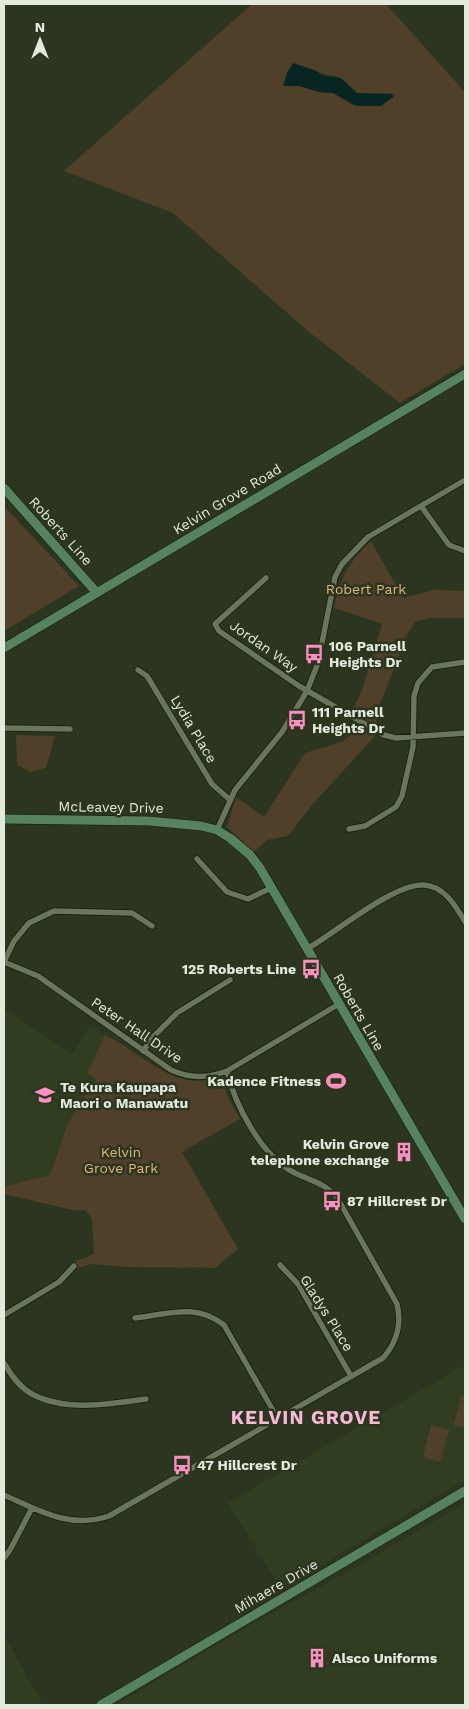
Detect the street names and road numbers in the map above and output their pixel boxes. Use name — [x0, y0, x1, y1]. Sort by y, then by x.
street label: Kelvin Grove Road — [170, 460, 284, 538]
street label: Roberts Line — [26, 494, 96, 568]
street label: Jordan Way — [227, 617, 302, 676]
street label: Lydia Place — [168, 692, 220, 766]
street label: McLeavey Drive — [58, 798, 164, 816]
street label: Roberts Line — [330, 971, 388, 1053]
street label: Peter Hall Drive — [89, 994, 185, 1066]
street label: Gladys Place — [297, 1272, 357, 1354]
street label: Mihaere Drive — [232, 1556, 320, 1616]

